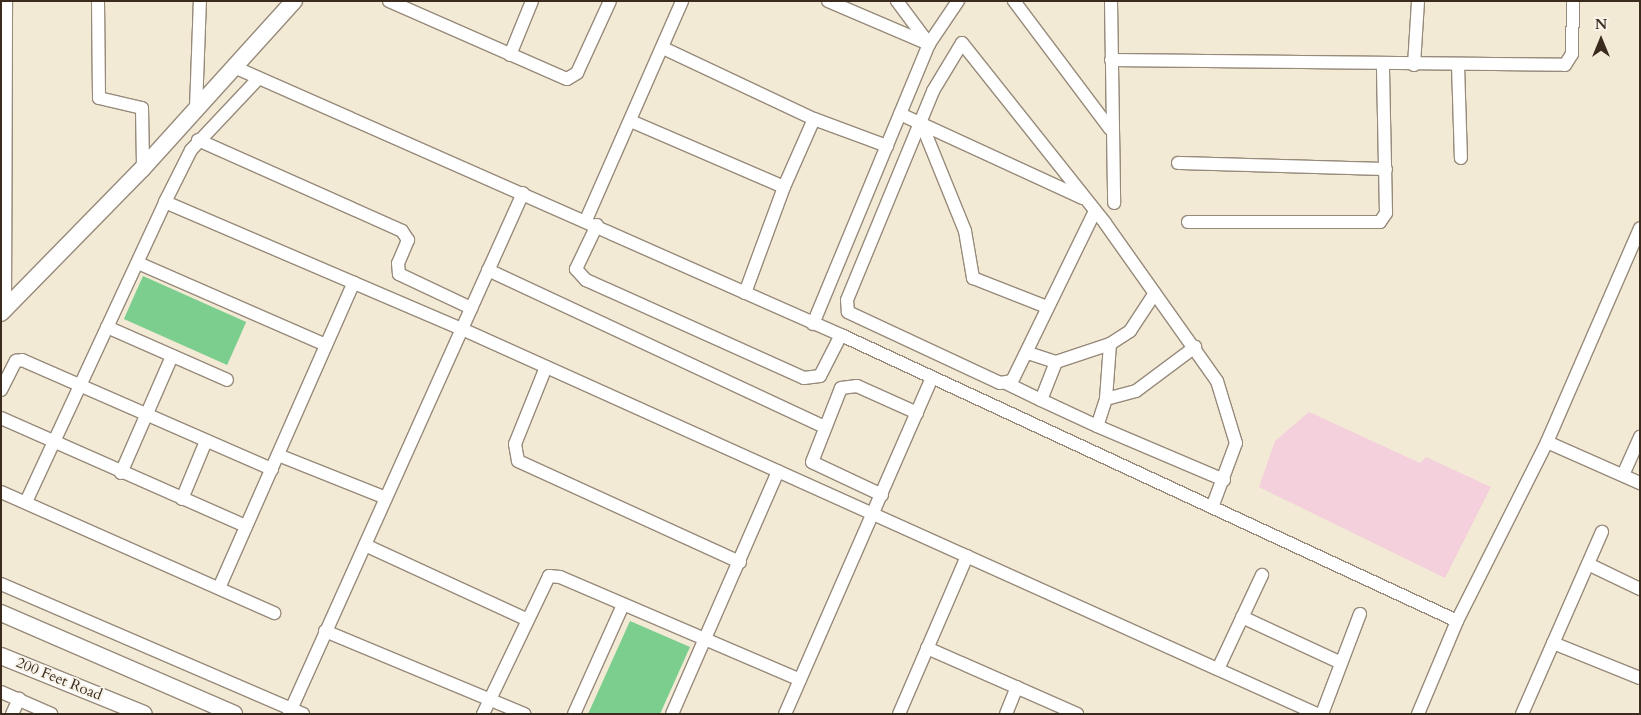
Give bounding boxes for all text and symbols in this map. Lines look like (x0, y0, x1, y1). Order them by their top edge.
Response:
north arrow (1576, 15, 1626, 65)
text: N (1595, 15, 1607, 34)
street label: 200 Feet Road (13, 654, 105, 704)

